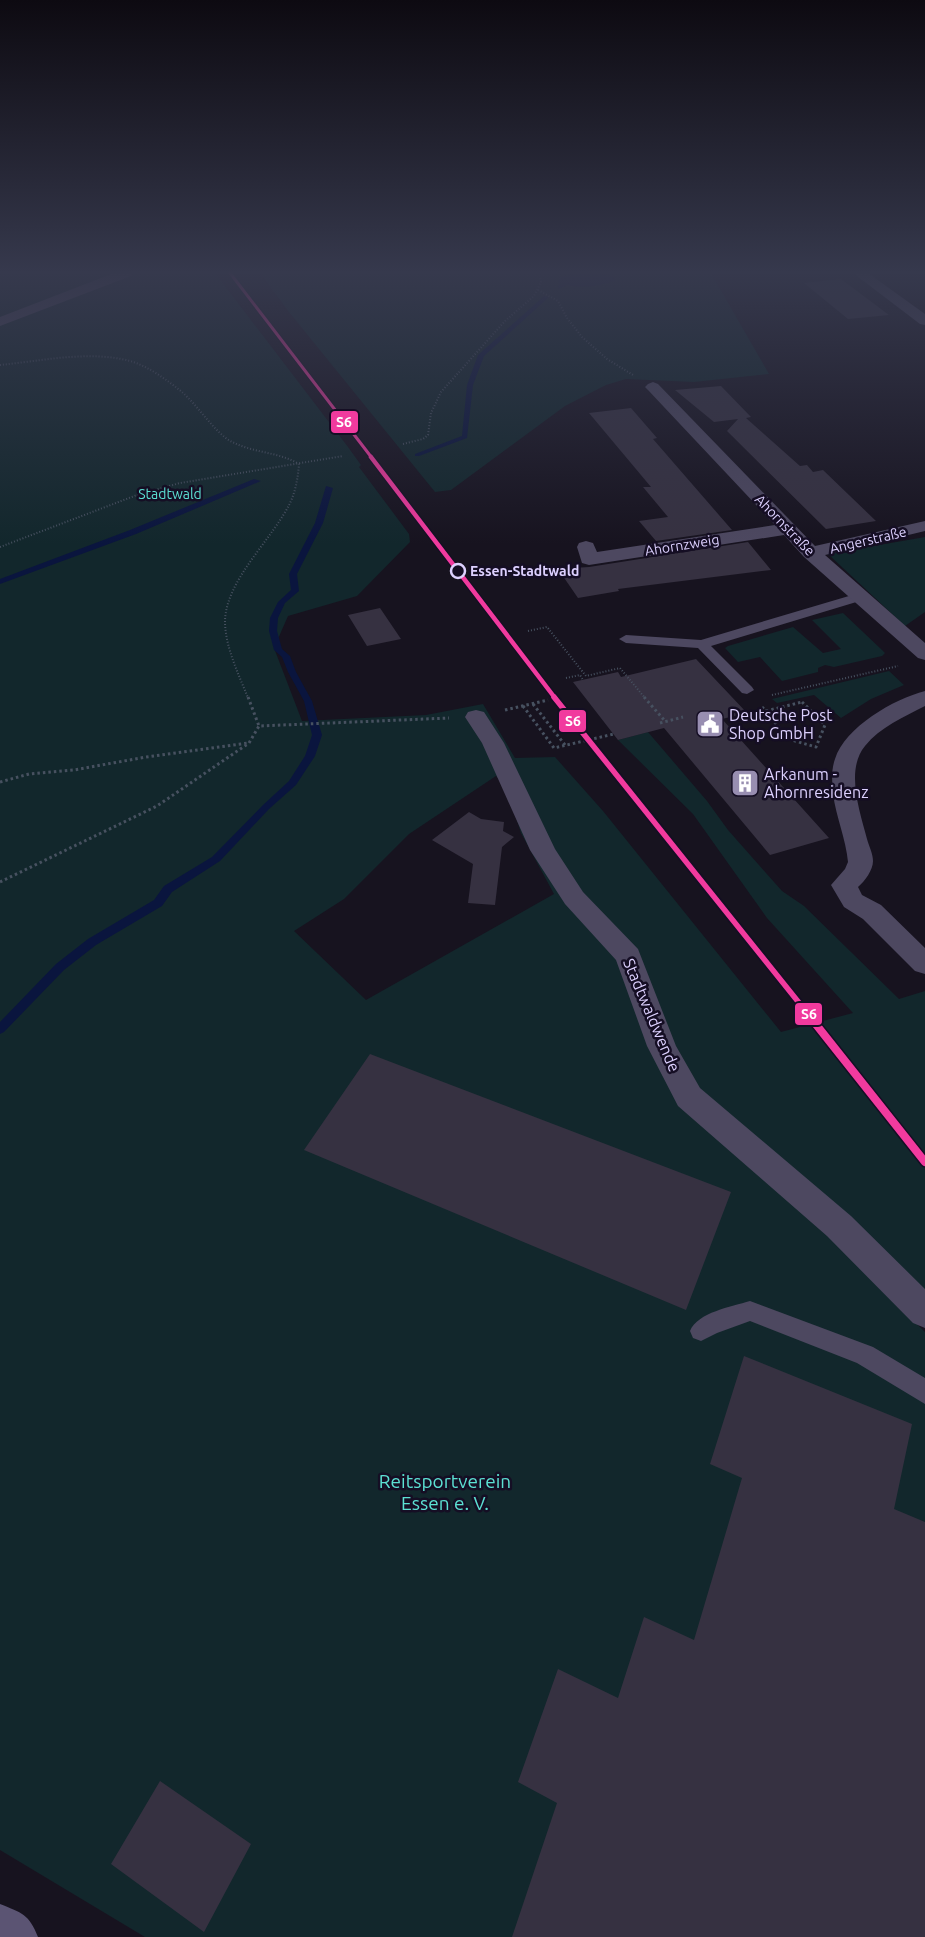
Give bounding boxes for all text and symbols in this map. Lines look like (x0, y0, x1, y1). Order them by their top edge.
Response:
line badge: S6 (330, 410, 359, 434)
text: S6 (336, 414, 352, 430)
park label: Stadtwald (138, 486, 202, 502)
street label: Ahornstraße (752, 491, 818, 559)
street label: Angerstraße (828, 523, 908, 557)
street label: Ahornzweig (644, 531, 720, 559)
marker: Essen-Stadtwald (450, 563, 466, 579)
place label: Essen-Stadtwald (470, 563, 579, 579)
place label: Deutsche Post Shop GmbH (729, 706, 833, 742)
line badge: S6 (558, 709, 587, 733)
public building icon: Deutsche Post Shop GmbH (695, 709, 725, 739)
text: S6 (565, 713, 581, 729)
place label: Arkanum - Ahornresidenz (764, 765, 869, 801)
building icon: Arkanum - Ahornresidenz (730, 768, 760, 798)
street label: Stadtwaldwende (620, 956, 684, 1074)
line badge: S6 (794, 1002, 823, 1026)
text: S6 (801, 1006, 817, 1022)
park label: Reitsportverein Essen e. V. (379, 1470, 511, 1514)

